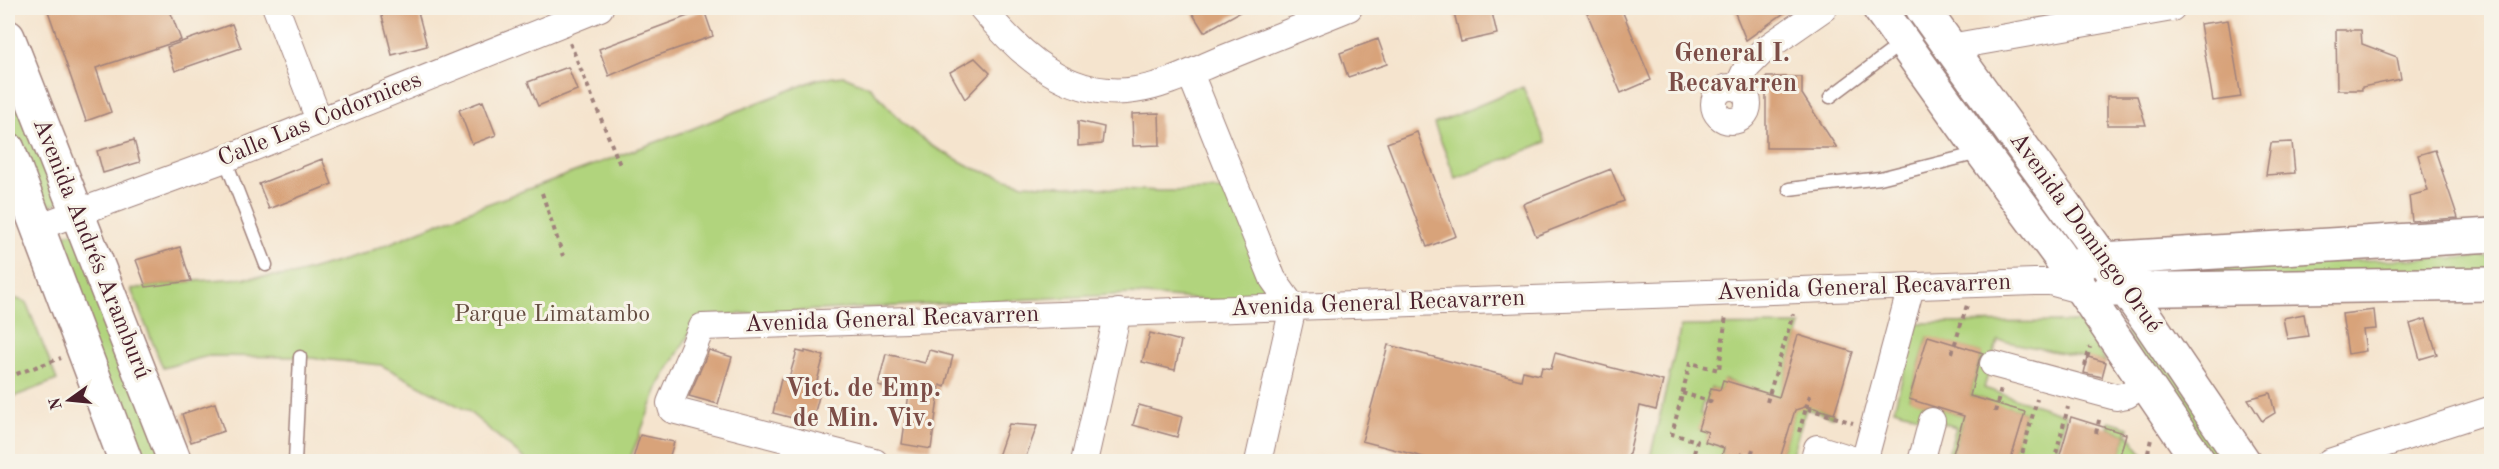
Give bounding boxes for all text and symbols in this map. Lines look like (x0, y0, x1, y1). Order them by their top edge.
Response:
district label: General I. Recavarren (1667, 41, 1797, 97)
street label: Calle Las Codornices (215, 68, 425, 172)
street label: Avenida Andrés Aramburú (28, 115, 154, 383)
street label: Avenida Domingo Orué (2004, 128, 2166, 338)
street label: Avenida General Recavarren (1716, 271, 2012, 305)
street label: Avenida General Recavarren (1230, 287, 1526, 321)
park label: Parque Limatambo (454, 303, 650, 327)
street label: Avenida General Recavarren (744, 303, 1040, 337)
north arrow (39, 370, 99, 430)
district label: Vict. de Emp. de Min. Viv. (785, 376, 941, 432)
text: N (47, 395, 66, 411)

